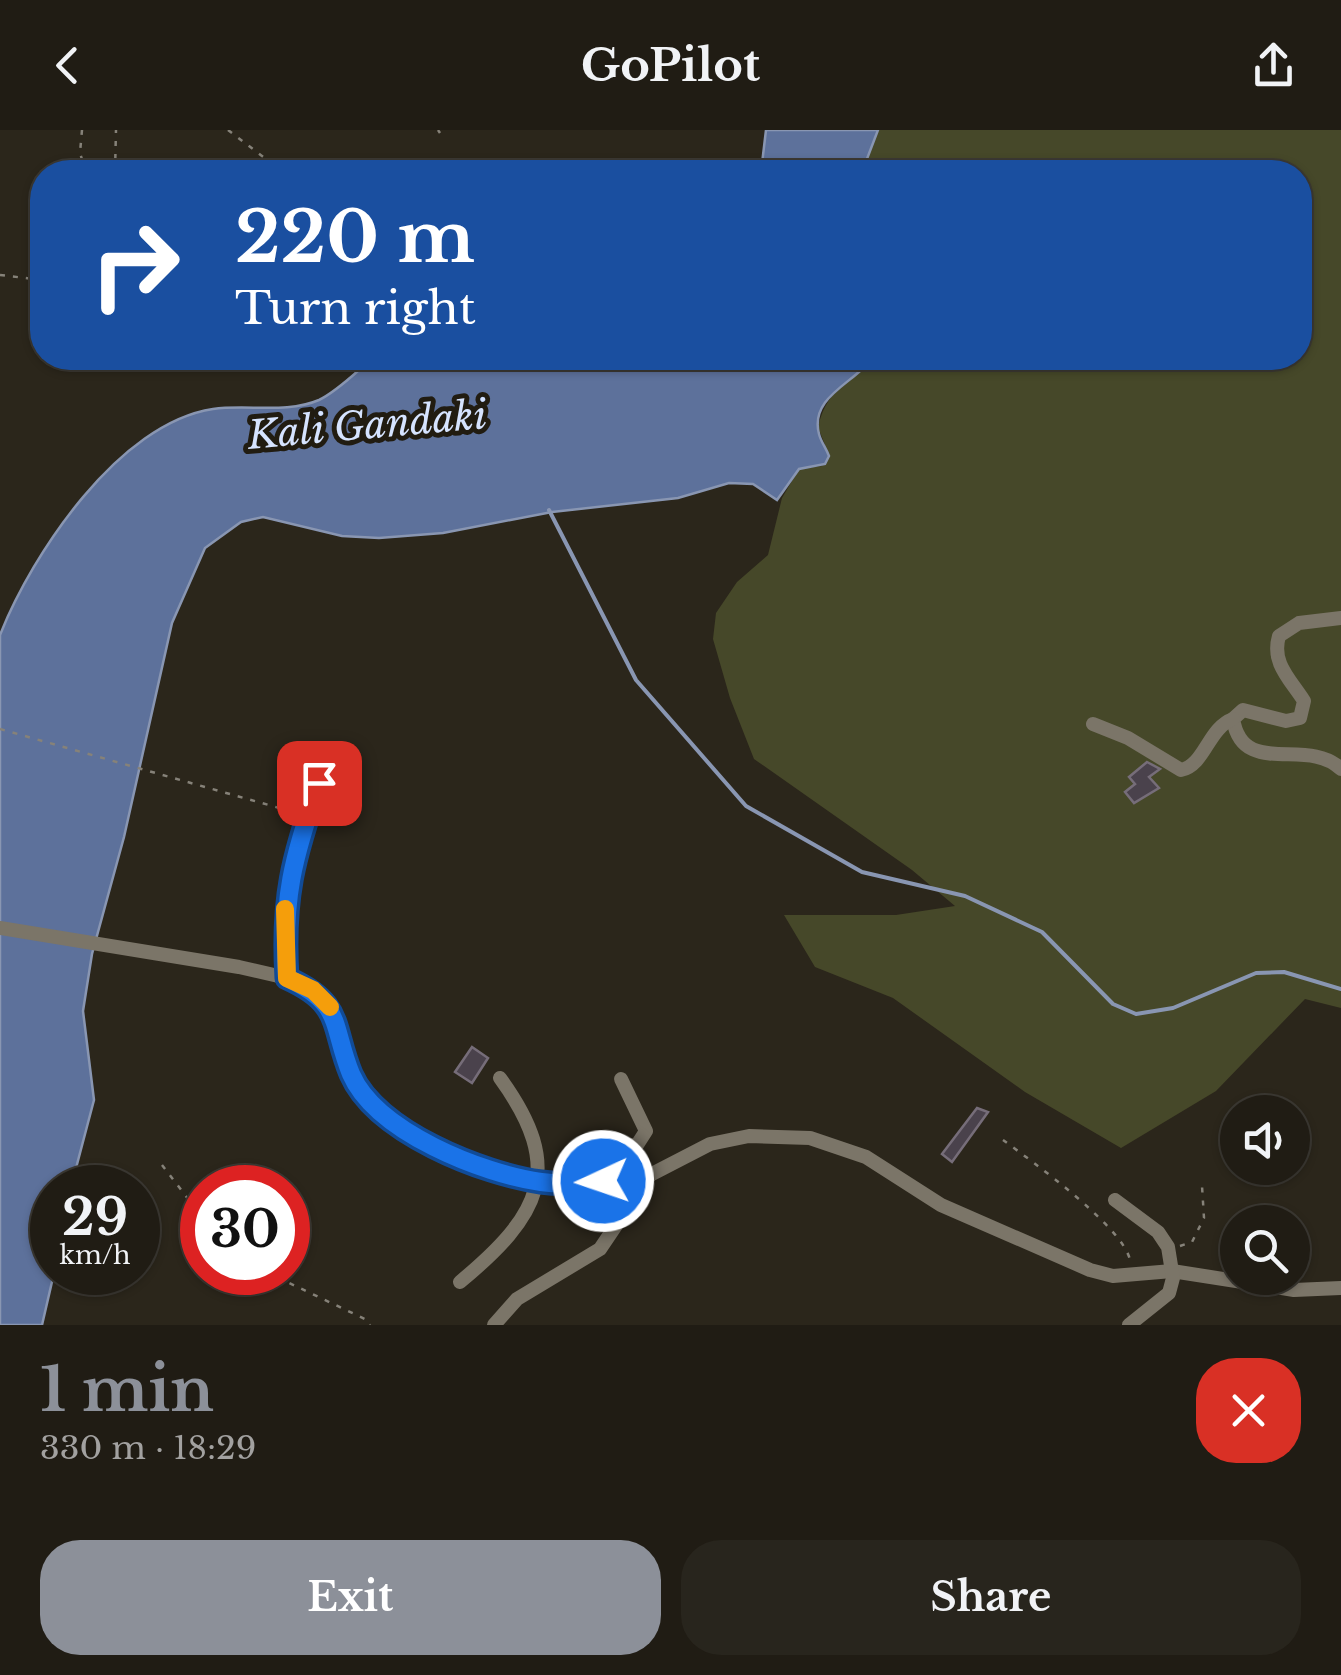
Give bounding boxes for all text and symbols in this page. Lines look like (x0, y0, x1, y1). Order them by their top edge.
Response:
text: GoPilot (581, 37, 760, 93)
icon: back (40, 38, 95, 93)
icon: share (1246, 38, 1301, 93)
text: 220 m (235, 194, 475, 281)
icon: right (70, 200, 200, 330)
text: Turn right (235, 280, 476, 336)
water label: Kali Gandaki (244, 391, 489, 459)
pin (277, 741, 362, 826)
icon: arrive (292, 756, 347, 811)
map controls (1220, 1095, 1310, 1295)
button: sound (1220, 1095, 1310, 1185)
position arrow (551, 1129, 655, 1233)
speed limit sign: 30 (180, 1165, 310, 1295)
text: 29 (62, 1186, 128, 1249)
button: search (1220, 1205, 1310, 1295)
text: km/h (60, 1240, 130, 1271)
text: 1 min (40, 1353, 214, 1427)
button: close (1196, 1358, 1301, 1463)
text: 330 m · 18:29 (40, 1428, 256, 1468)
button: Exit (40, 1540, 661, 1655)
button: Share (681, 1540, 1301, 1655)

